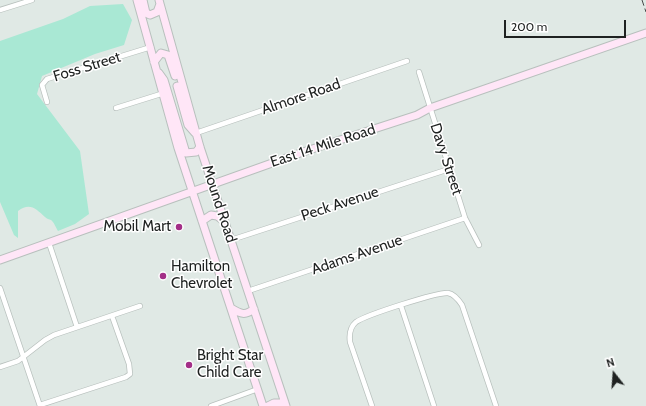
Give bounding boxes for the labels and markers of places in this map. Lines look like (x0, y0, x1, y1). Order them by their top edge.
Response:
place label: Mobil Mart (103, 218, 171, 236)
marker: Mobil Mart (174, 222, 184, 232)
place label: Hamilton Chevrolet (171, 258, 232, 293)
marker: Hamilton Chevrolet (158, 271, 168, 281)
place label: Bright Star Child Care (197, 347, 263, 382)
marker: Bright Star Child Care (184, 360, 194, 370)

